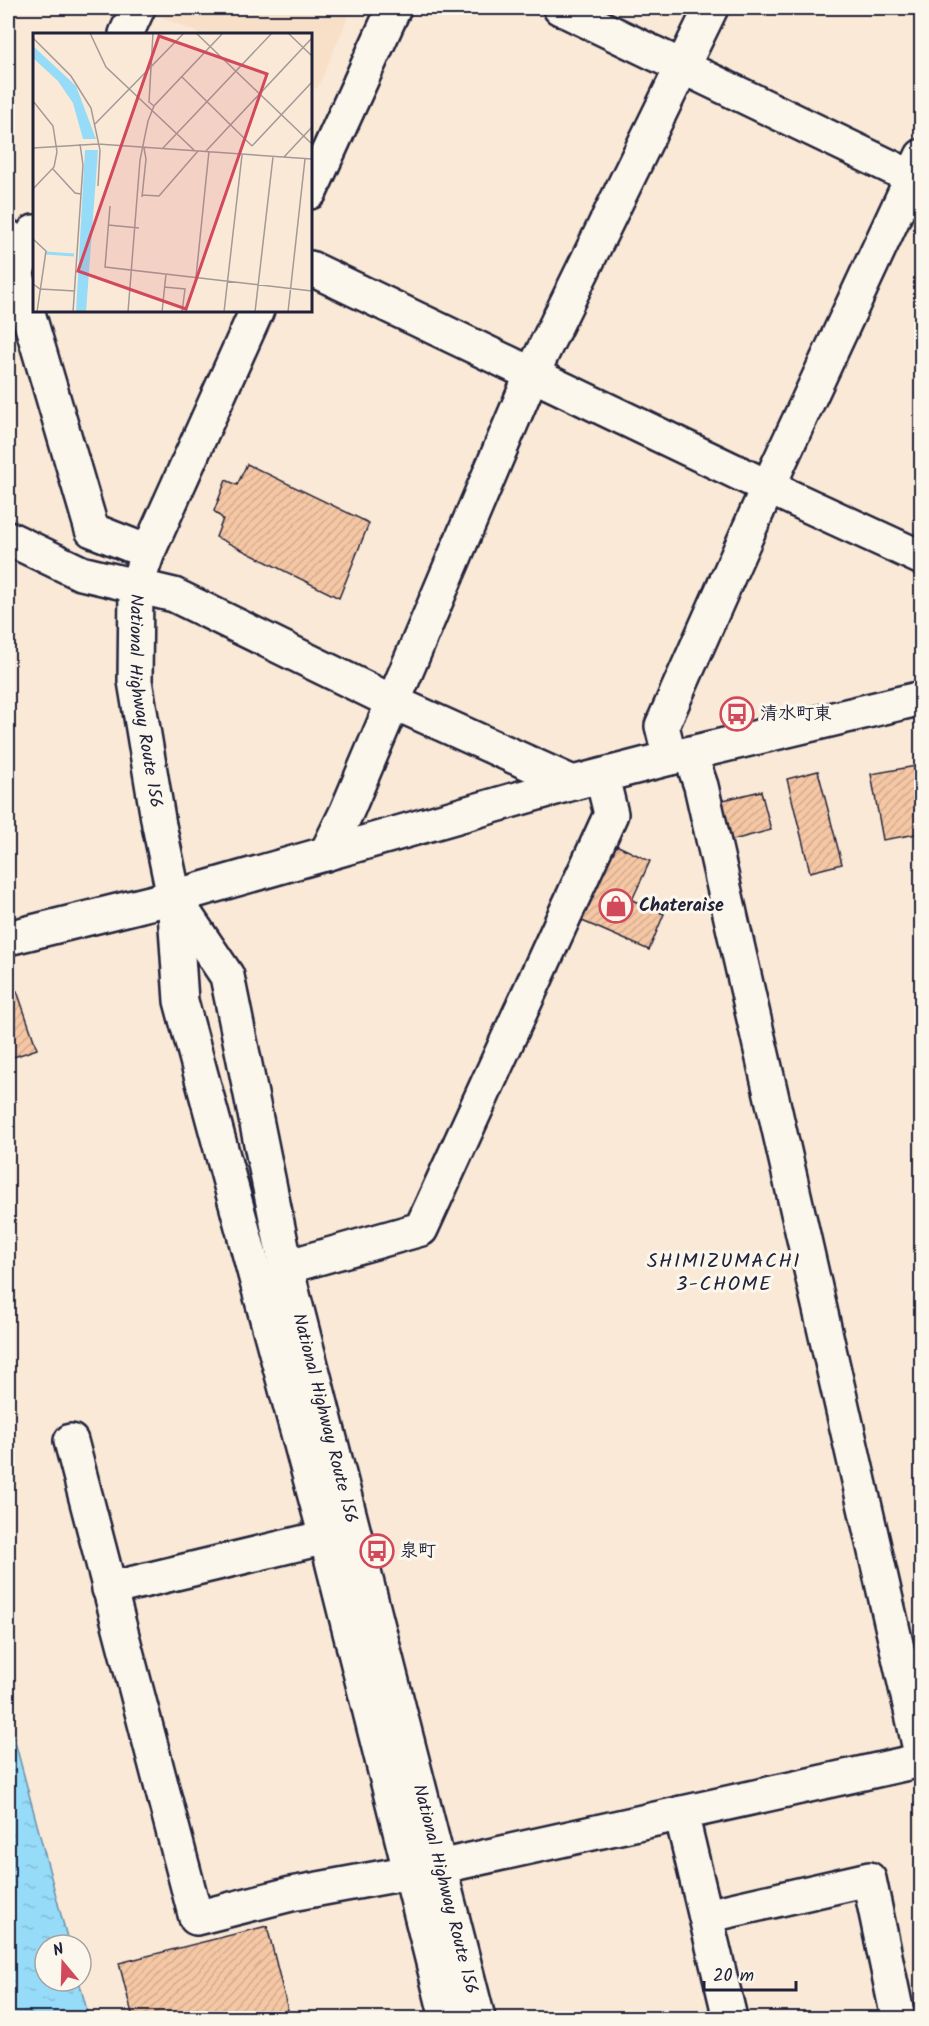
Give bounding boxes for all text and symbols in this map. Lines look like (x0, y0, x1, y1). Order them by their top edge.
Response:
inset map (33, 33, 312, 312)
street label: National Highway Route 156 (120, 594, 170, 810)
bus stop icon: 清水町東 (719, 696, 755, 732)
place label: 清水町東 (760, 700, 832, 729)
shop icon: Chateraise (598, 888, 634, 924)
place label: Chateraise (639, 892, 724, 921)
district label: SHIMIZUMACHI 3-CHOME (647, 1246, 801, 1301)
street label: National Highway Route 156 (284, 1310, 365, 1526)
bus stop icon: 泉町 (359, 1533, 395, 1569)
place label: 泉町 (400, 1537, 436, 1566)
street label: National Highway Route 156 (404, 1781, 486, 1997)
north arrow (33, 1933, 93, 1993)
text: N (50, 1937, 67, 1964)
scale bar (704, 1954, 796, 1992)
text: 20 m (713, 1962, 754, 1991)

